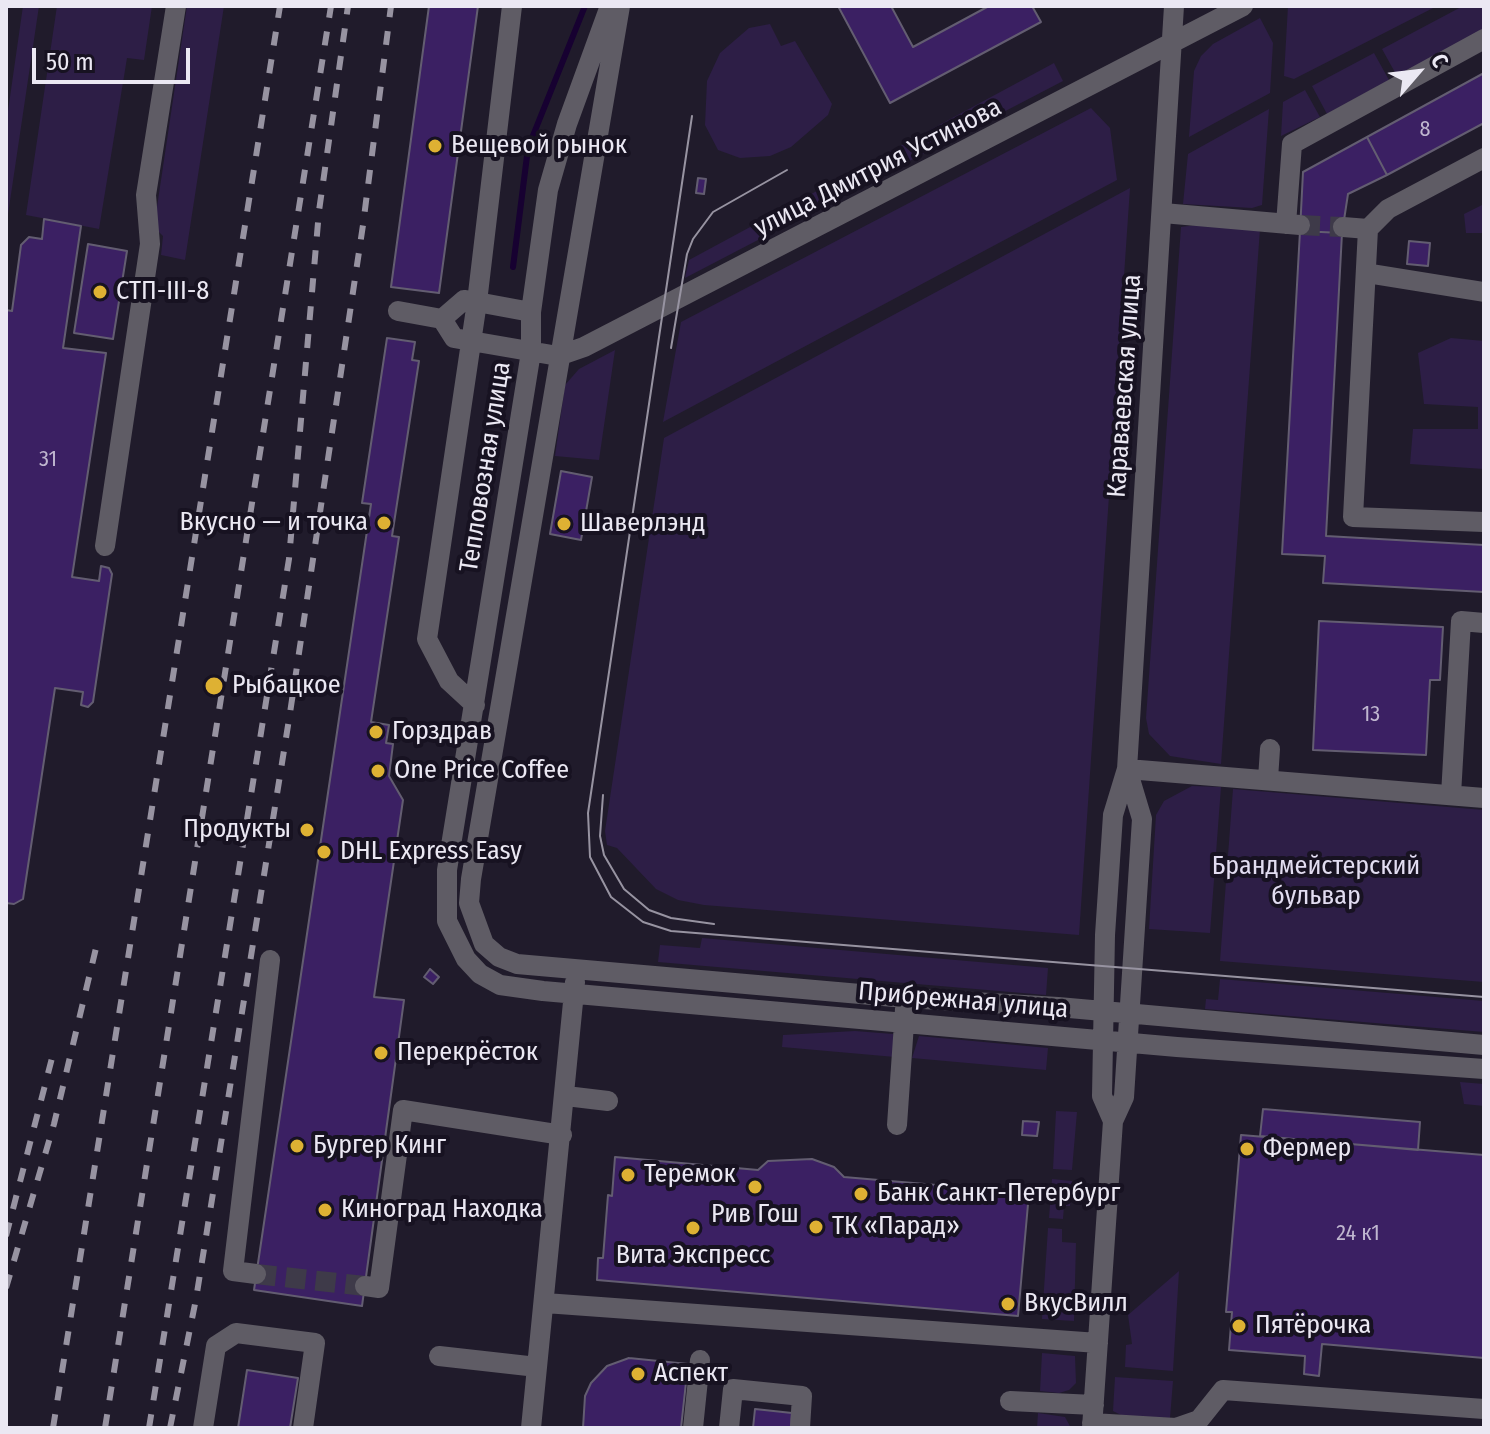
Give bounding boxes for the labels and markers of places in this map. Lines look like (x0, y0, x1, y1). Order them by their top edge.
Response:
place label: Вещевой рынок (451, 130, 627, 162)
marker: Вещевой рынок (426, 137, 444, 155)
place label: СТП-III-8 (116, 276, 209, 308)
marker: СТП-III-8 (91, 283, 109, 301)
place label: Вкусно — и точка (180, 507, 368, 539)
place label: Шаверлэнд (580, 508, 705, 540)
marker: Вкусно — и точка (375, 514, 393, 532)
marker: Шаверлэнд (555, 515, 573, 533)
place label: Рыбацкое (232, 670, 341, 702)
marker: Рыбацкое (203, 675, 225, 697)
place label: Горздрав (392, 716, 492, 748)
marker: Горздрав (367, 723, 385, 741)
place label: One Price Coffee (394, 755, 569, 787)
marker: One Price Coffee (369, 762, 387, 780)
place label: Продукты (183, 814, 291, 846)
marker: Продукты (298, 821, 316, 839)
place label: DHL Express Easy (340, 836, 522, 868)
marker: DHL Express Easy (315, 843, 333, 861)
place label: Перекрёсток (397, 1037, 538, 1069)
marker: Перекрёсток (372, 1044, 390, 1062)
place label: Бургер Кинг (313, 1130, 446, 1162)
place label: Фермер (1263, 1133, 1351, 1165)
marker: Бургер Кинг (288, 1137, 306, 1155)
marker: Фермер (1238, 1140, 1256, 1158)
place label: Теремок (644, 1159, 736, 1191)
marker: Теремок (619, 1166, 637, 1184)
marker: Рив Гош (746, 1178, 764, 1196)
place label: Банк Санкт-Петербург (877, 1178, 1120, 1210)
marker: Банк Санкт-Петербург (852, 1185, 870, 1203)
place label: Киноград Находка (341, 1194, 543, 1226)
place label: Рив Гош (711, 1199, 799, 1231)
marker: Киноград Находка (316, 1201, 334, 1219)
place label: ТК «Парад» (832, 1211, 960, 1243)
marker: ТК «Парад» (807, 1218, 825, 1236)
marker: Вита Экспресс (684, 1219, 702, 1237)
place label: Вита Экспресс (616, 1240, 770, 1272)
place label: ВкусВилл (1024, 1288, 1128, 1320)
marker: ВкусВилл (999, 1295, 1017, 1313)
place label: Пятёрочка (1255, 1310, 1371, 1342)
marker: Пятёрочка (1230, 1317, 1248, 1335)
place label: Аспект (654, 1358, 728, 1390)
marker: Аспект (629, 1365, 647, 1383)

